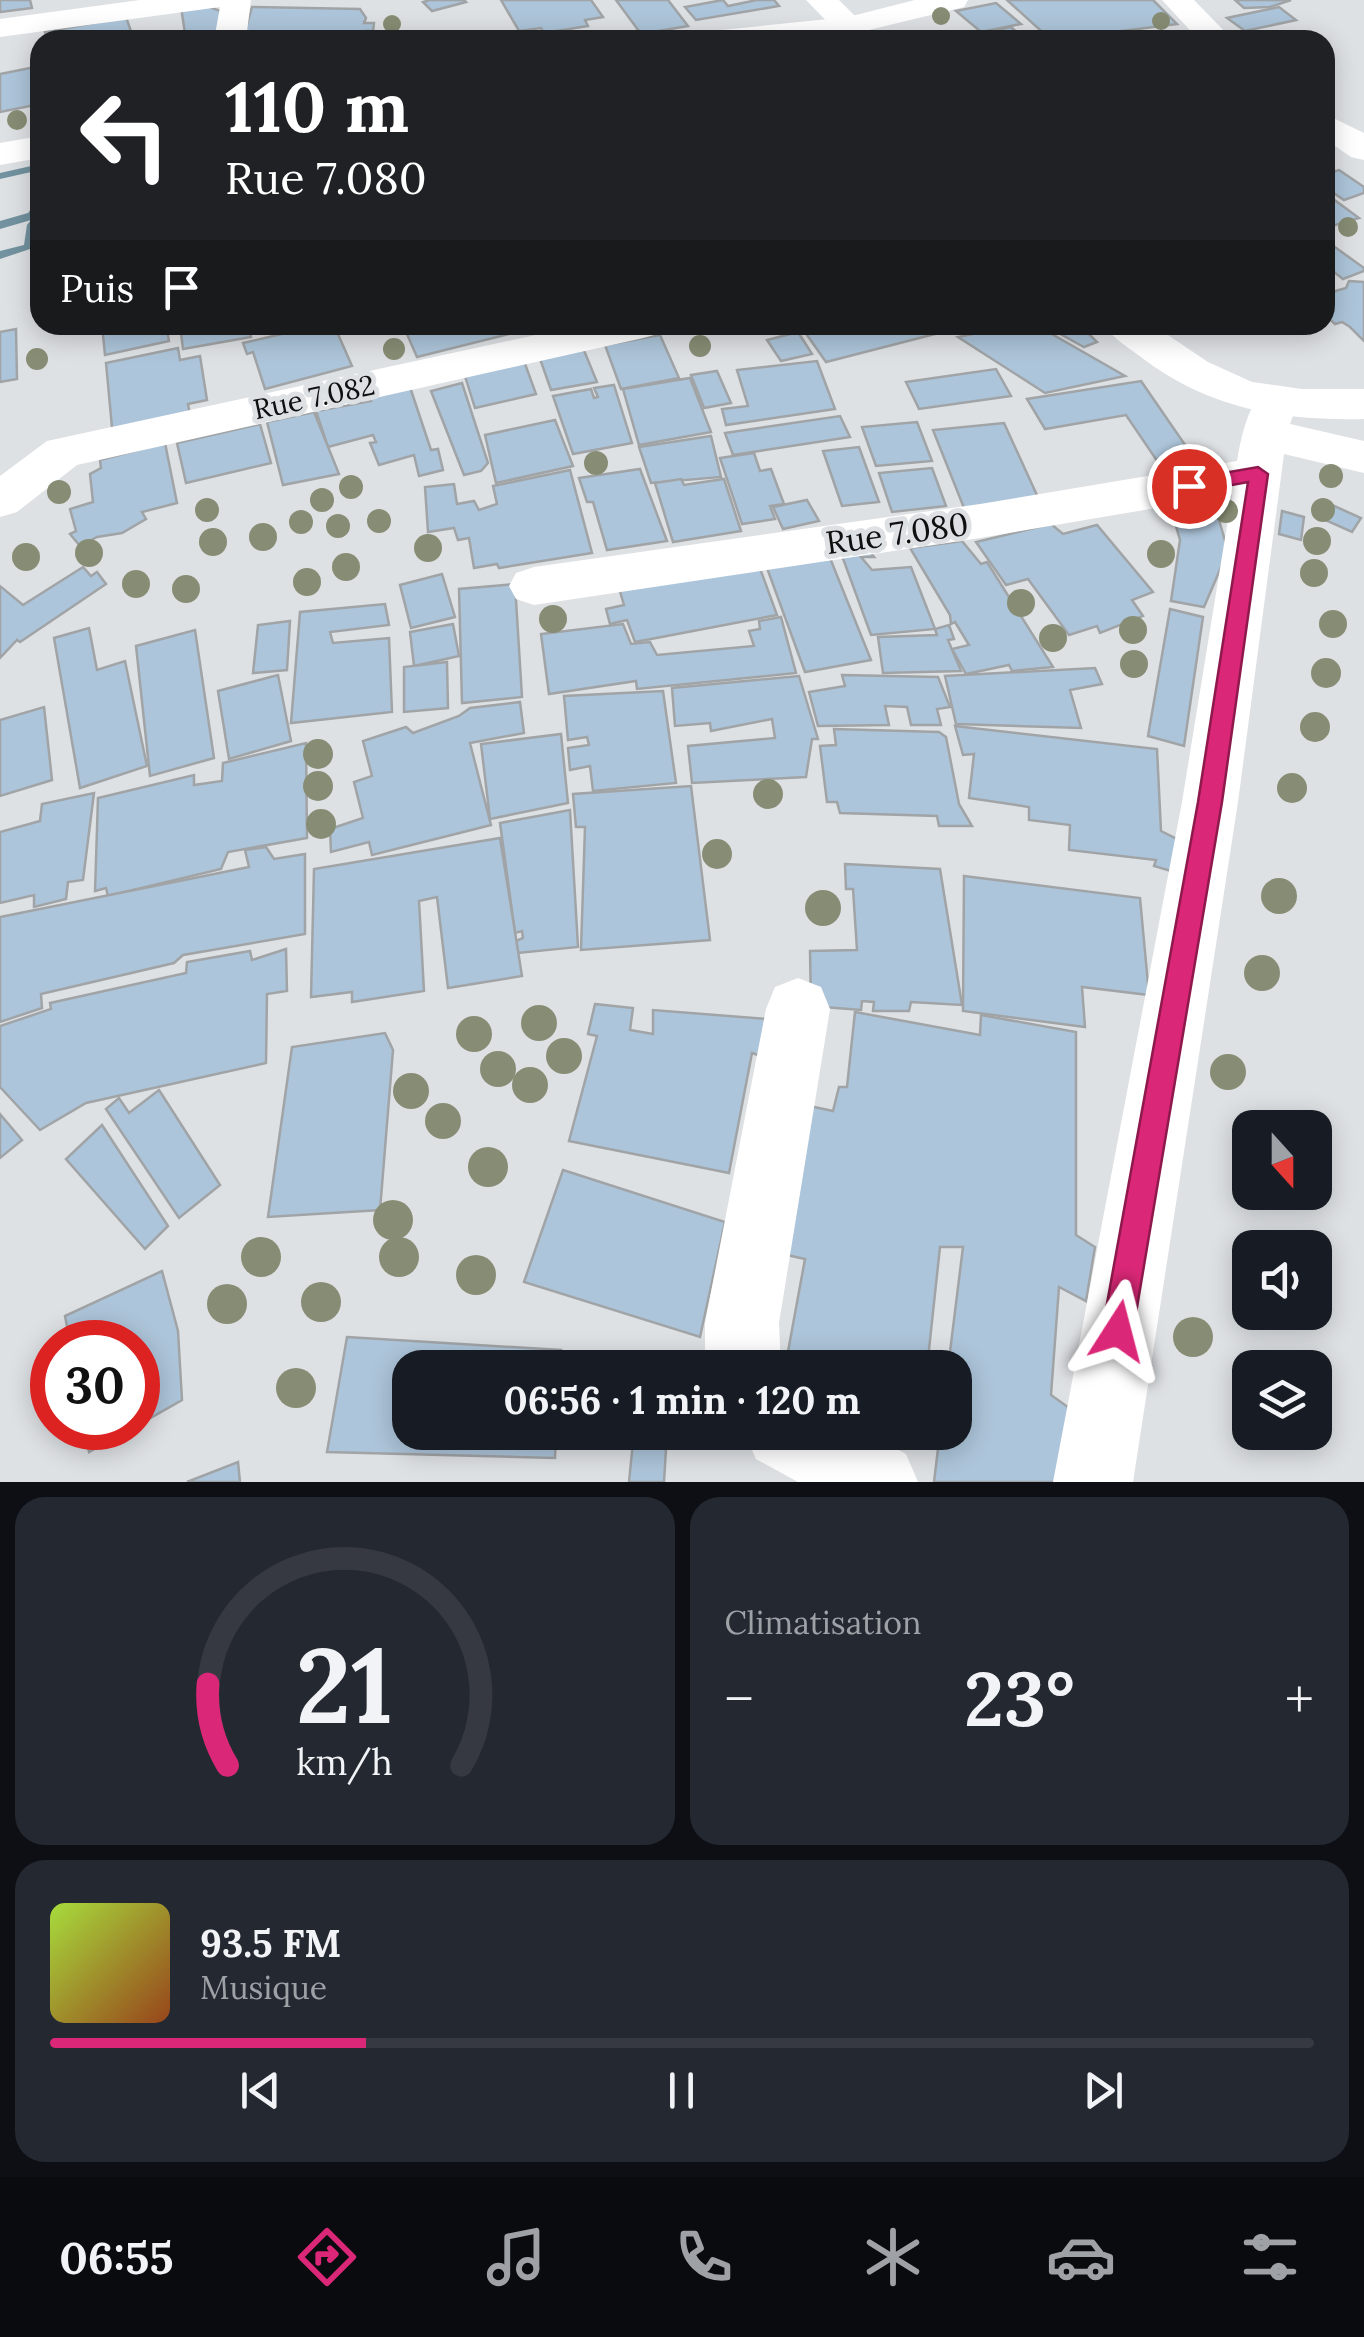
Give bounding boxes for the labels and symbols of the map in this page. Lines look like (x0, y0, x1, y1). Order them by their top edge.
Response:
street label: Rue 7.082 (250, 367, 378, 427)
pin (1147, 444, 1232, 529)
street label: Rue 7.080 (823, 503, 971, 563)
north arrow (1232, 1110, 1332, 1210)
position arrow (1066, 1279, 1170, 1383)
speed limit sign: 30 (30, 1320, 160, 1450)

